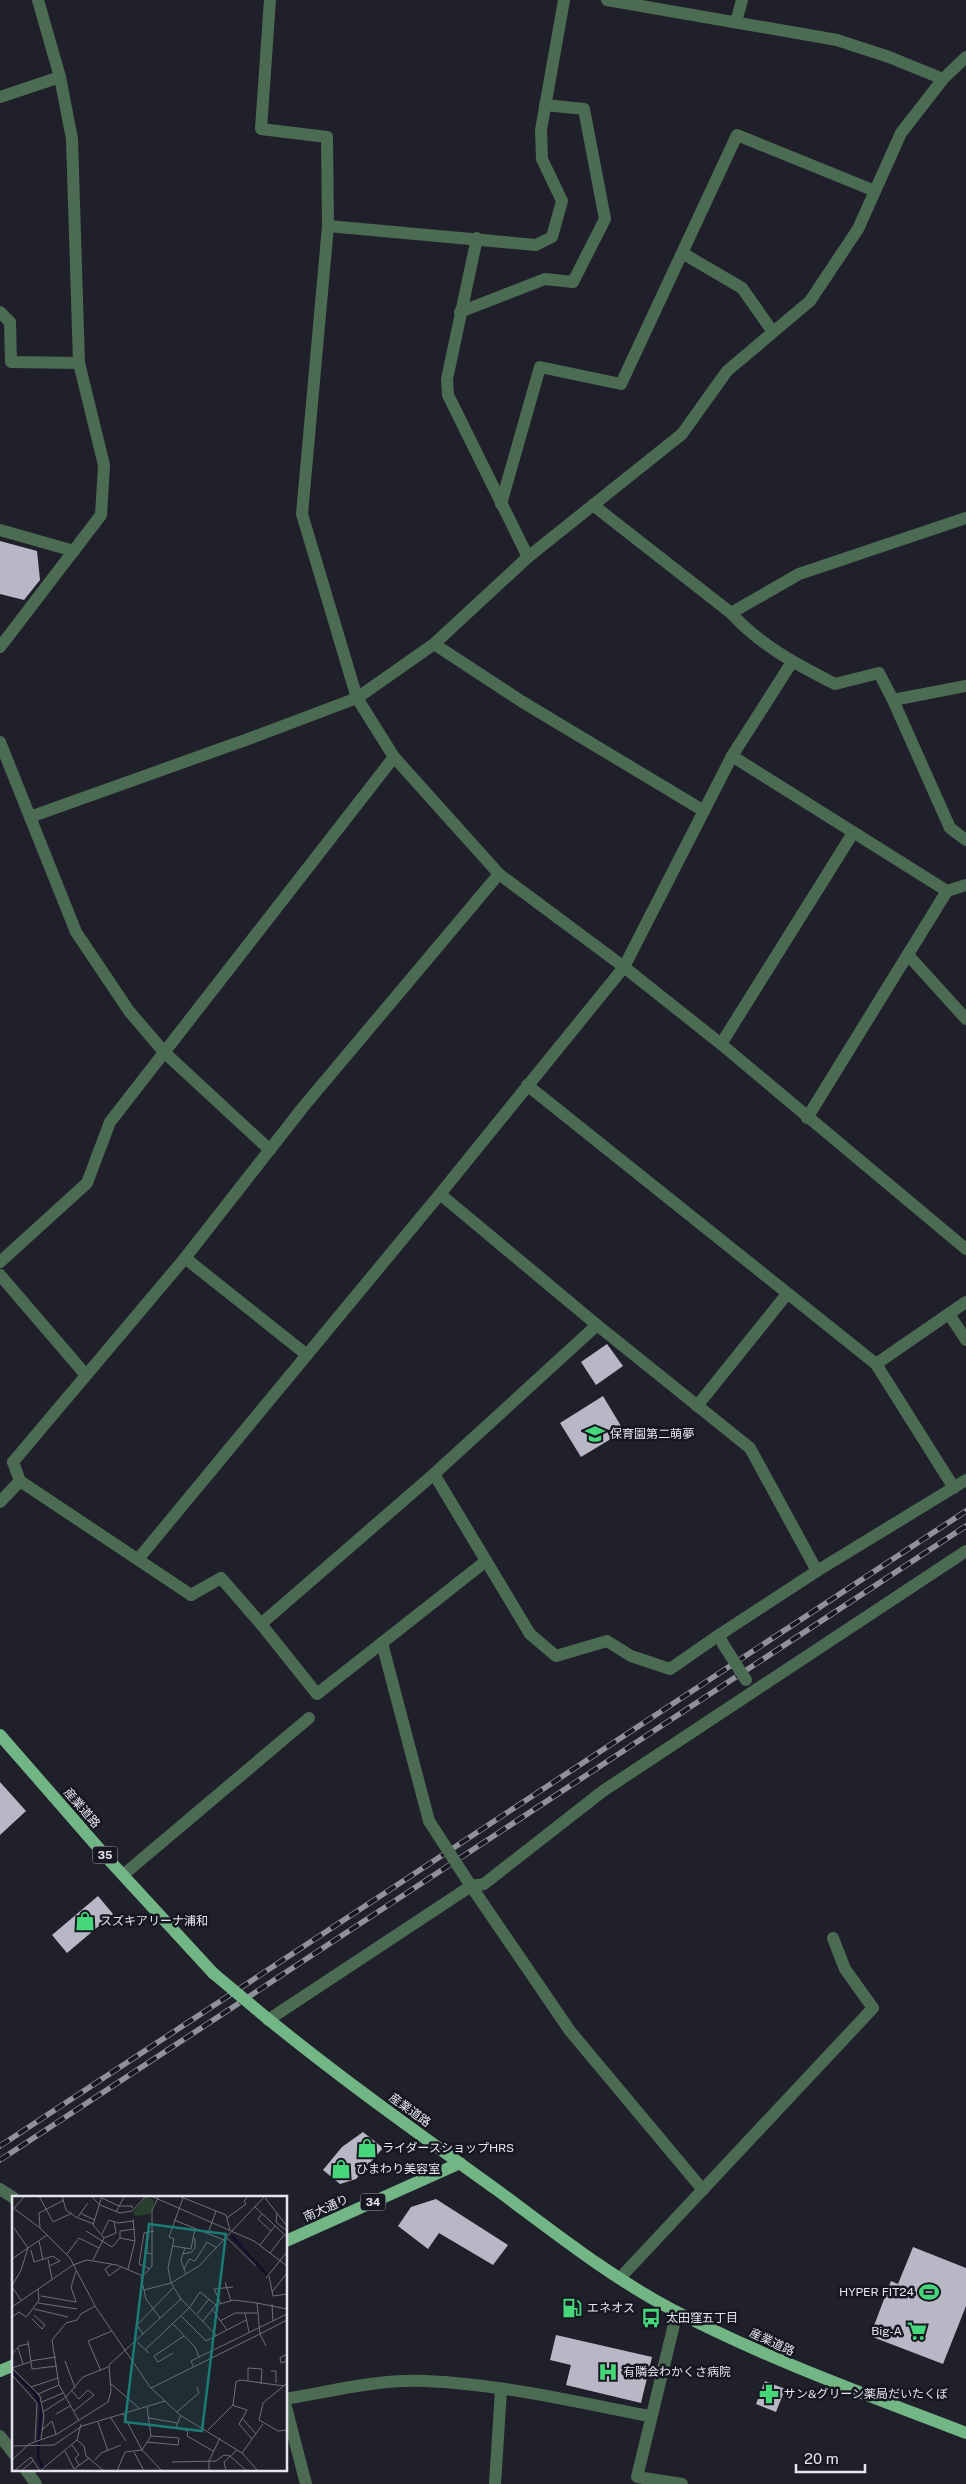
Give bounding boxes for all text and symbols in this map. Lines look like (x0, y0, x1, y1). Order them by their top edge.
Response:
school or university icon: 保育園第二萌夢 (584, 1423, 606, 1445)
place label: 保育園第二萌夢 (610, 1427, 694, 1441)
street label: 産業道路 (61, 1785, 103, 1831)
road number: 35 (92, 1846, 118, 1864)
shop icon: スズキアリーナ浦和 (74, 1910, 96, 1932)
place label: スズキアリーナ浦和 (100, 1914, 208, 1928)
street label: 産業道路 (386, 2090, 434, 2130)
shop icon: ライダースショップHRS (356, 2137, 378, 2159)
place label: ライダースショップHRS (382, 2141, 514, 2155)
shop icon: ひまわり美容室 (330, 2158, 352, 2180)
place label: ひまわり美容室 (356, 2162, 440, 2176)
street label: 南大通り (301, 2192, 351, 2224)
road number: 34 (360, 2194, 386, 2210)
inset map (12, 2196, 288, 2472)
sports icon: HYPER FIT24 (918, 2281, 940, 2303)
place label: HYPER FIT24 (839, 2285, 914, 2299)
fuel station icon: エネオス (561, 2297, 583, 2319)
place label: エネオス (587, 2301, 635, 2315)
bus stop icon: 太田窪五丁目 (640, 2307, 662, 2329)
place label: 太田窪五丁目 (666, 2311, 738, 2325)
supermarket icon: Big-A (906, 2320, 928, 2342)
place label: Big-A (871, 2324, 902, 2338)
street label: 産業道路 (747, 2326, 797, 2358)
hospital icon: 有隣会わかくさ病院 (597, 2361, 619, 2383)
place label: 有隣会わかくさ病院 (623, 2365, 731, 2379)
pharmacy icon: サン&グリーン薬局だいたくぼ (758, 2383, 780, 2405)
place label: サン&グリーン薬局だいたくぼ (784, 2387, 948, 2401)
scale bar (796, 2442, 865, 2474)
text: 20 m (804, 2450, 839, 2467)

